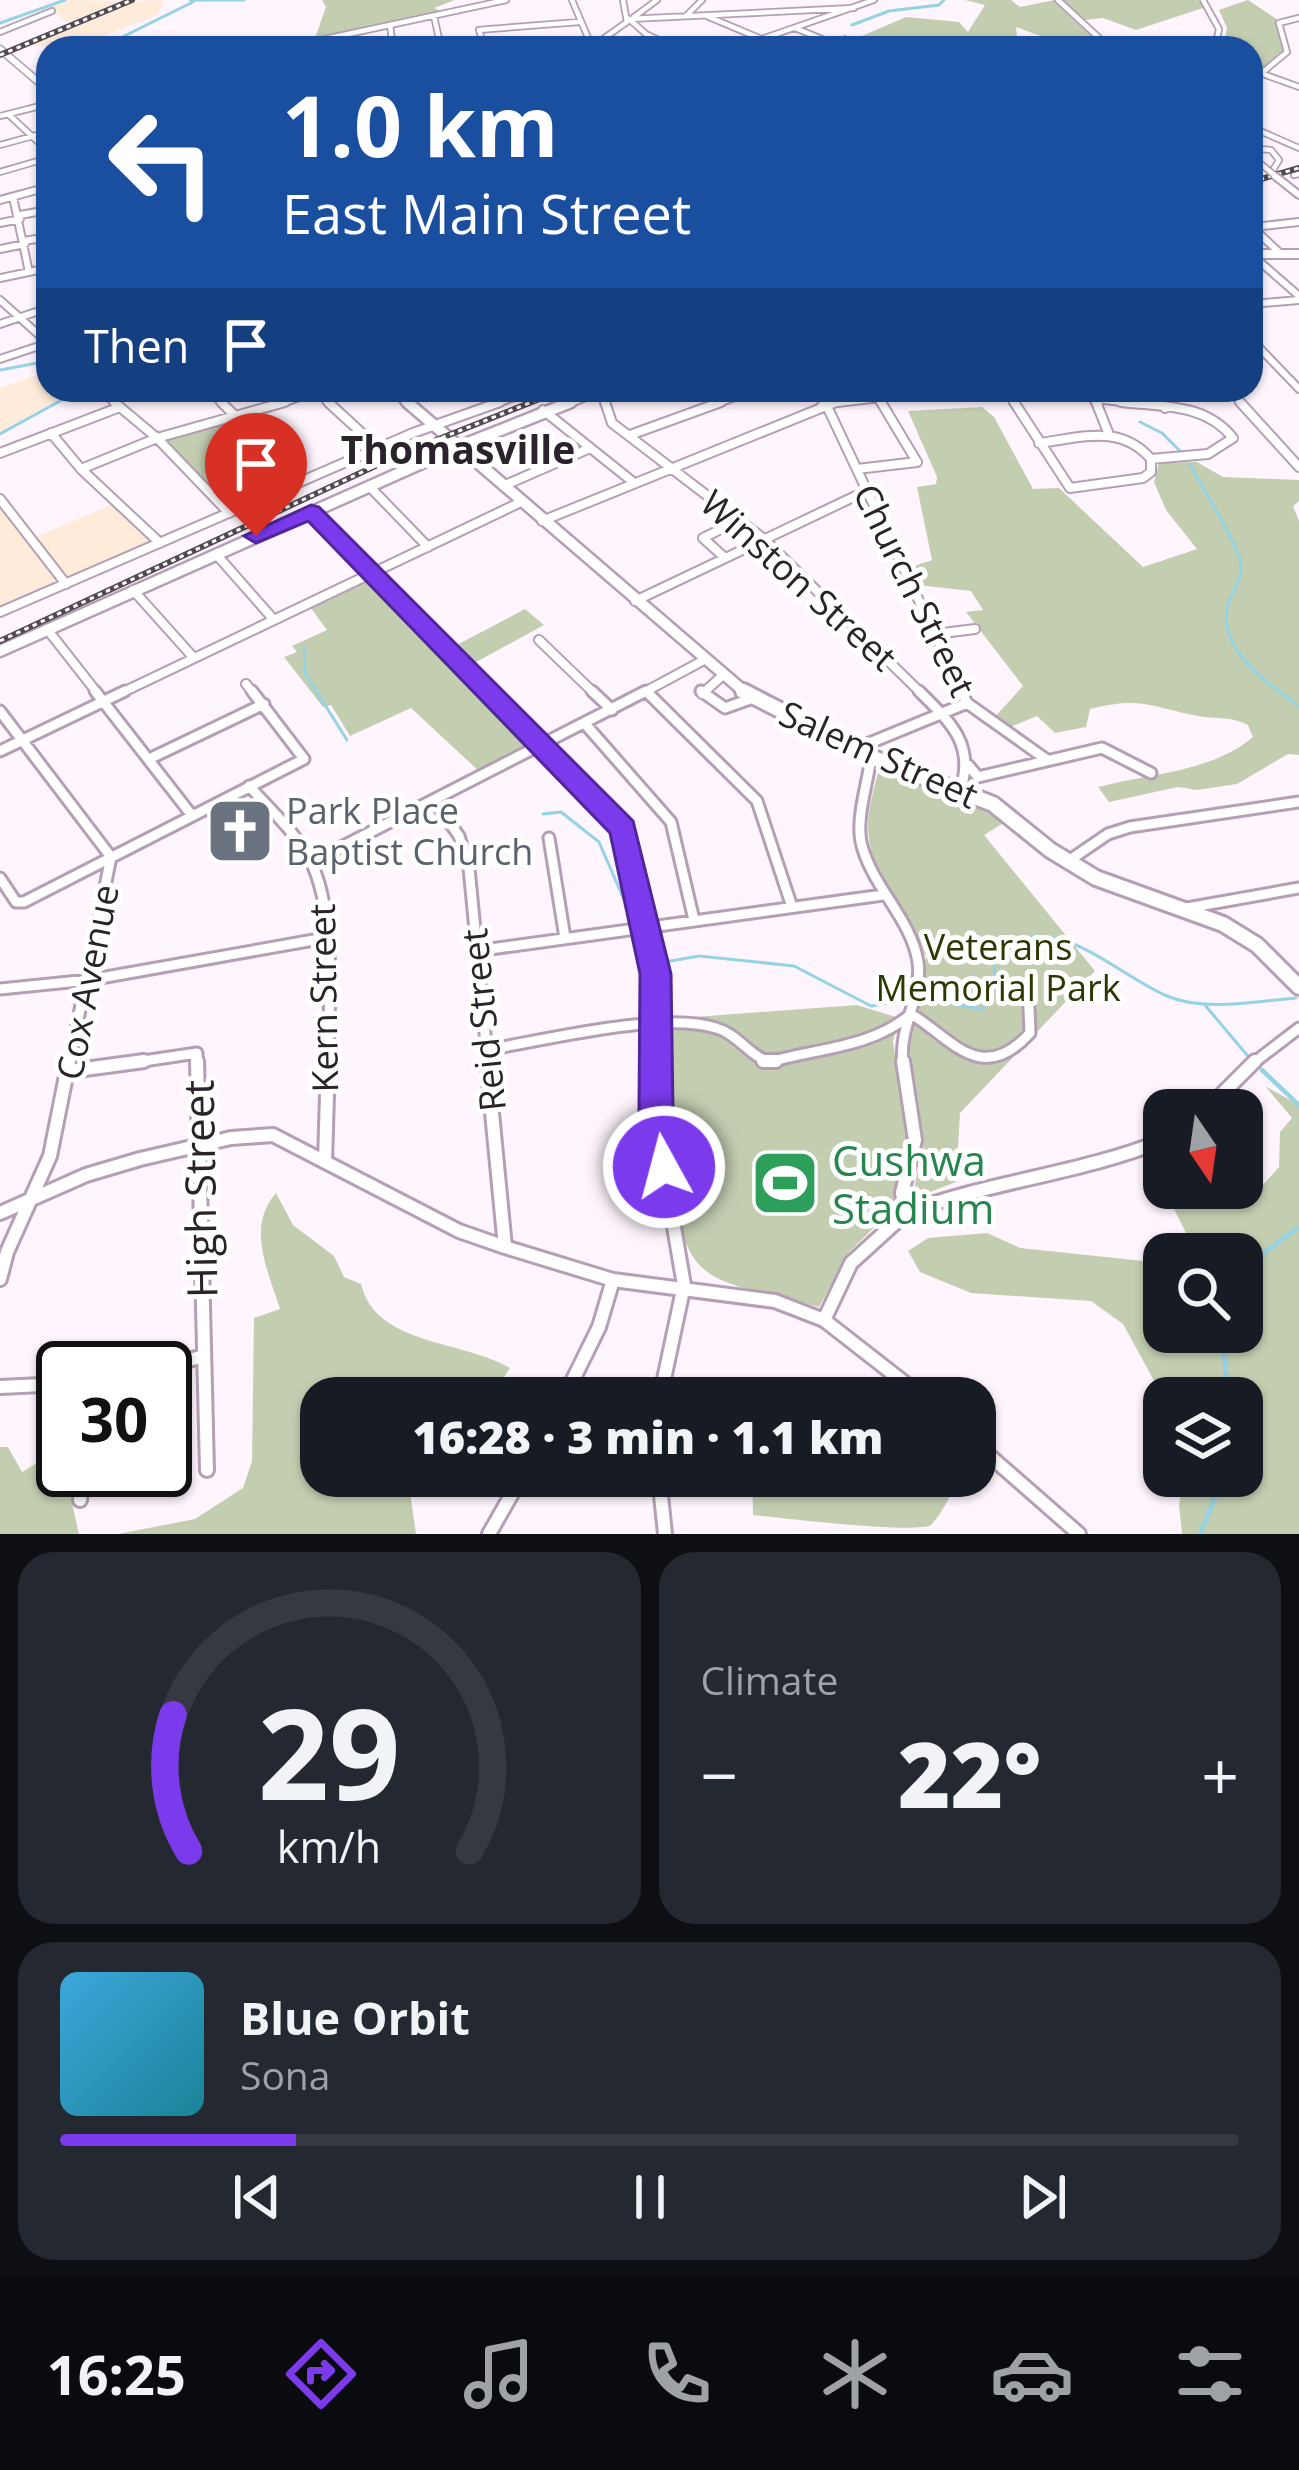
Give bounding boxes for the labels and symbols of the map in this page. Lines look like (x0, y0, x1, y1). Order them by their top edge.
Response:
pin (205, 413, 307, 536)
district label: Thomasville (341, 422, 575, 475)
street label: Church Street (842, 476, 988, 704)
street label: Winston Street (690, 479, 908, 681)
street label: Salem Street (772, 688, 986, 820)
place label: Park Place Baptist Church (286, 786, 533, 876)
church icon: Park Place Baptist Church (205, 796, 275, 866)
street label: Cox Avenue (44, 880, 130, 1084)
street label: Kern Street (297, 903, 349, 1093)
park label: Veterans Memorial Park (875, 922, 1121, 1012)
street label: Reid Street (449, 926, 517, 1114)
street label: High Street (169, 1079, 229, 1299)
north arrow (1143, 1089, 1263, 1209)
position arrow (601, 1104, 727, 1230)
place label: Cushwa Stadium (832, 1131, 994, 1236)
sports icon: Cushwa Stadium (750, 1148, 820, 1218)
speed limit sign: 30 (36, 1341, 192, 1497)

